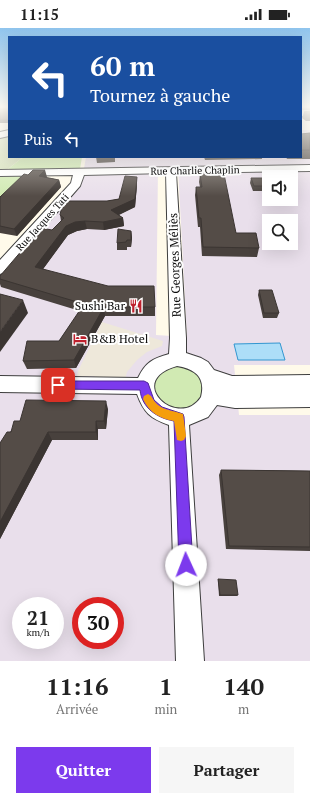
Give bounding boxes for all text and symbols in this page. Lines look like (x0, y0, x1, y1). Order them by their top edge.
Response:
text: 11:15 (20, 4, 59, 24)
text: 60 m (90, 47, 155, 84)
icon: left (24, 52, 76, 104)
text: Tournez à gauche (90, 83, 230, 107)
icon: left (61, 128, 83, 150)
text: Puis (24, 129, 53, 149)
street label: Rue Charlie Chaplin (150, 163, 240, 178)
map controls (262, 170, 298, 250)
button: sound (262, 170, 298, 206)
street label: Rue Jacques Tati (13, 191, 72, 254)
street label: Rue Georges Méliès (165, 213, 184, 317)
button: search (262, 214, 298, 250)
place label: Sushi Bar (75, 298, 125, 313)
restaurant icon: Sushi Bar (128, 298, 144, 314)
hotel icon: B&B Hotel (72, 331, 88, 347)
place label: B&B Hotel (91, 331, 149, 346)
pin (41, 368, 75, 402)
icon: arrive (47, 374, 69, 396)
position arrow (165, 544, 207, 586)
speed limit sign: 30 (72, 597, 124, 649)
text: 21 (27, 604, 49, 631)
text: km/h (26, 626, 50, 639)
text: 11:16 (46, 670, 108, 702)
text: 1 (159, 670, 173, 702)
text: 140 (223, 670, 264, 702)
text: Arrivée (56, 700, 98, 718)
text: min (154, 700, 177, 718)
text: m (238, 700, 249, 718)
button: Quitter (16, 747, 151, 793)
button: Partager (159, 747, 294, 793)

